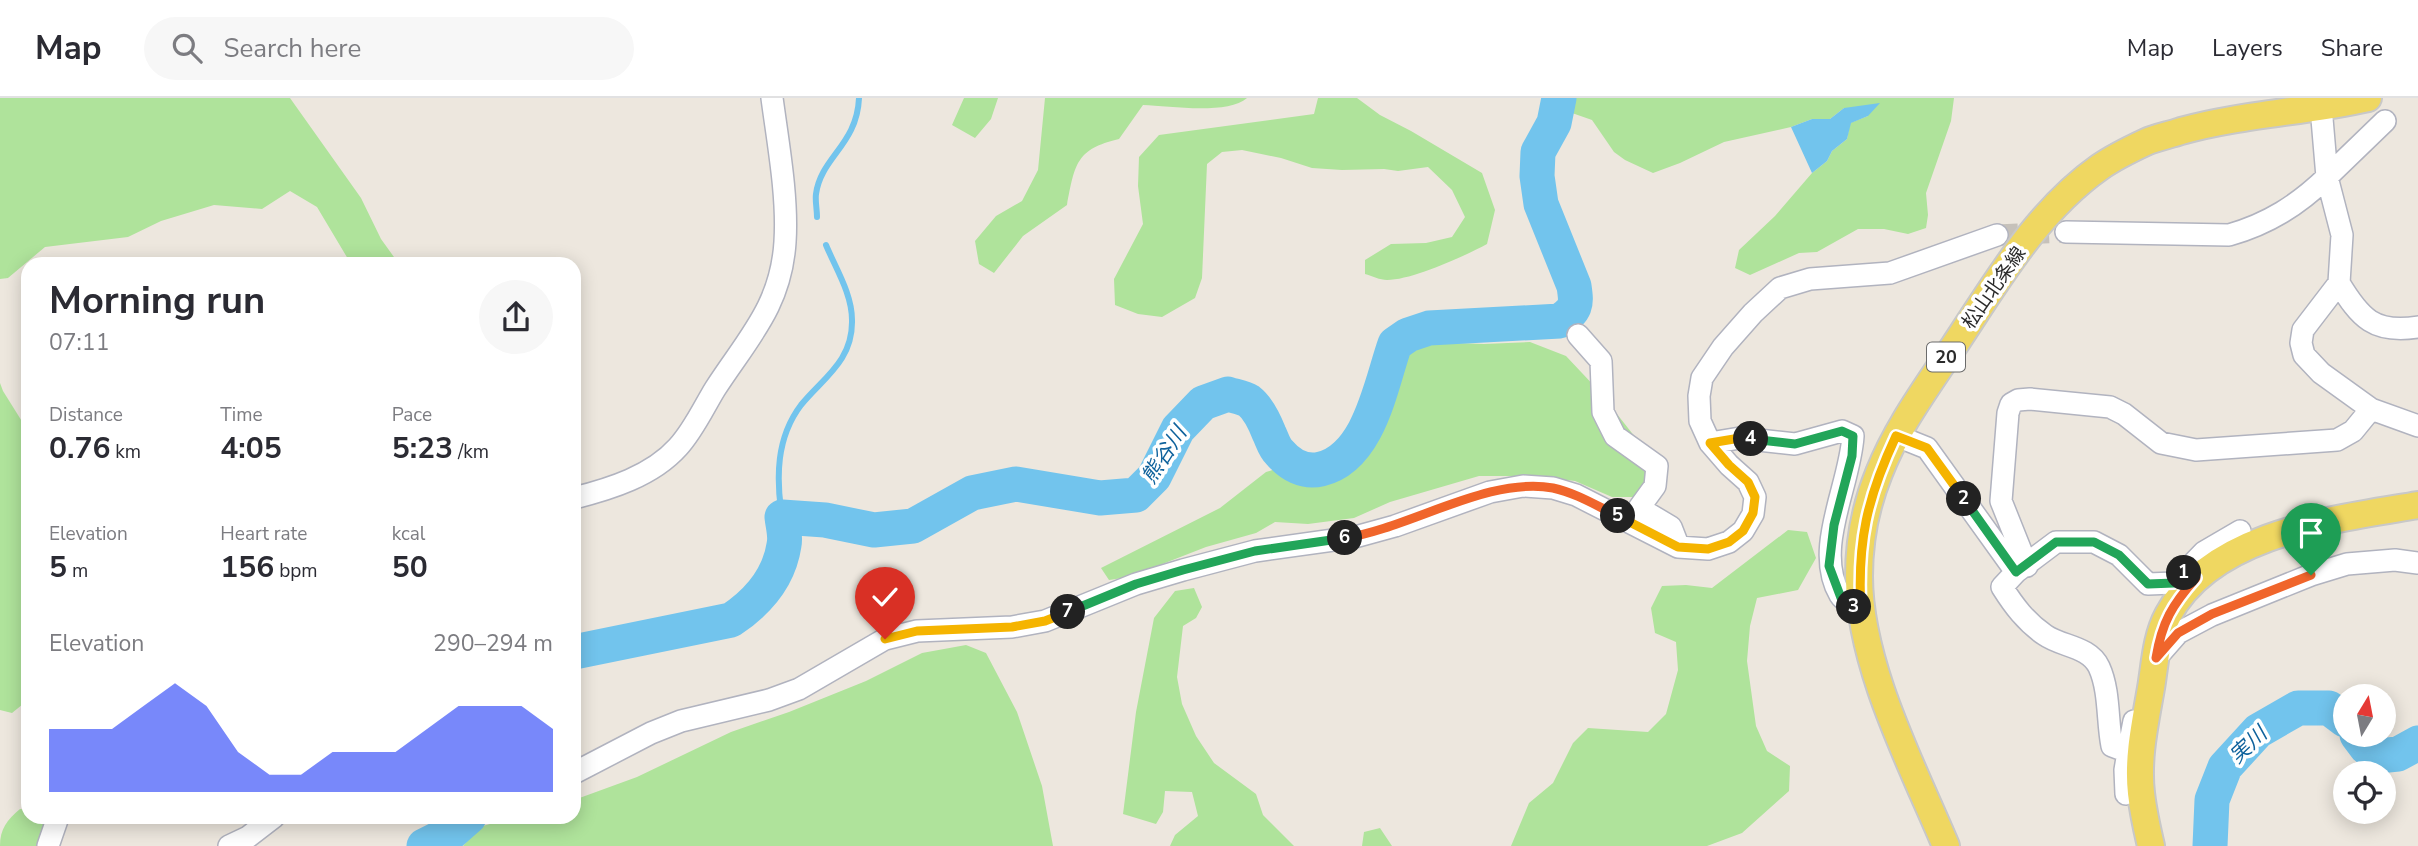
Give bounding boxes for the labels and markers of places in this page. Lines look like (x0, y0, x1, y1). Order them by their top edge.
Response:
pin: 4 (1734, 422, 1768, 456)
pin: 2 (1946, 482, 1982, 516)
pin: 5 (1600, 498, 1636, 534)
pin (2281, 503, 2341, 575)
pin: 6 (1328, 520, 1362, 556)
pin: 1 (2166, 556, 2202, 590)
pin (855, 567, 915, 639)
pin: 3 (1836, 589, 1871, 624)
pin: 7 (1050, 594, 1086, 630)

